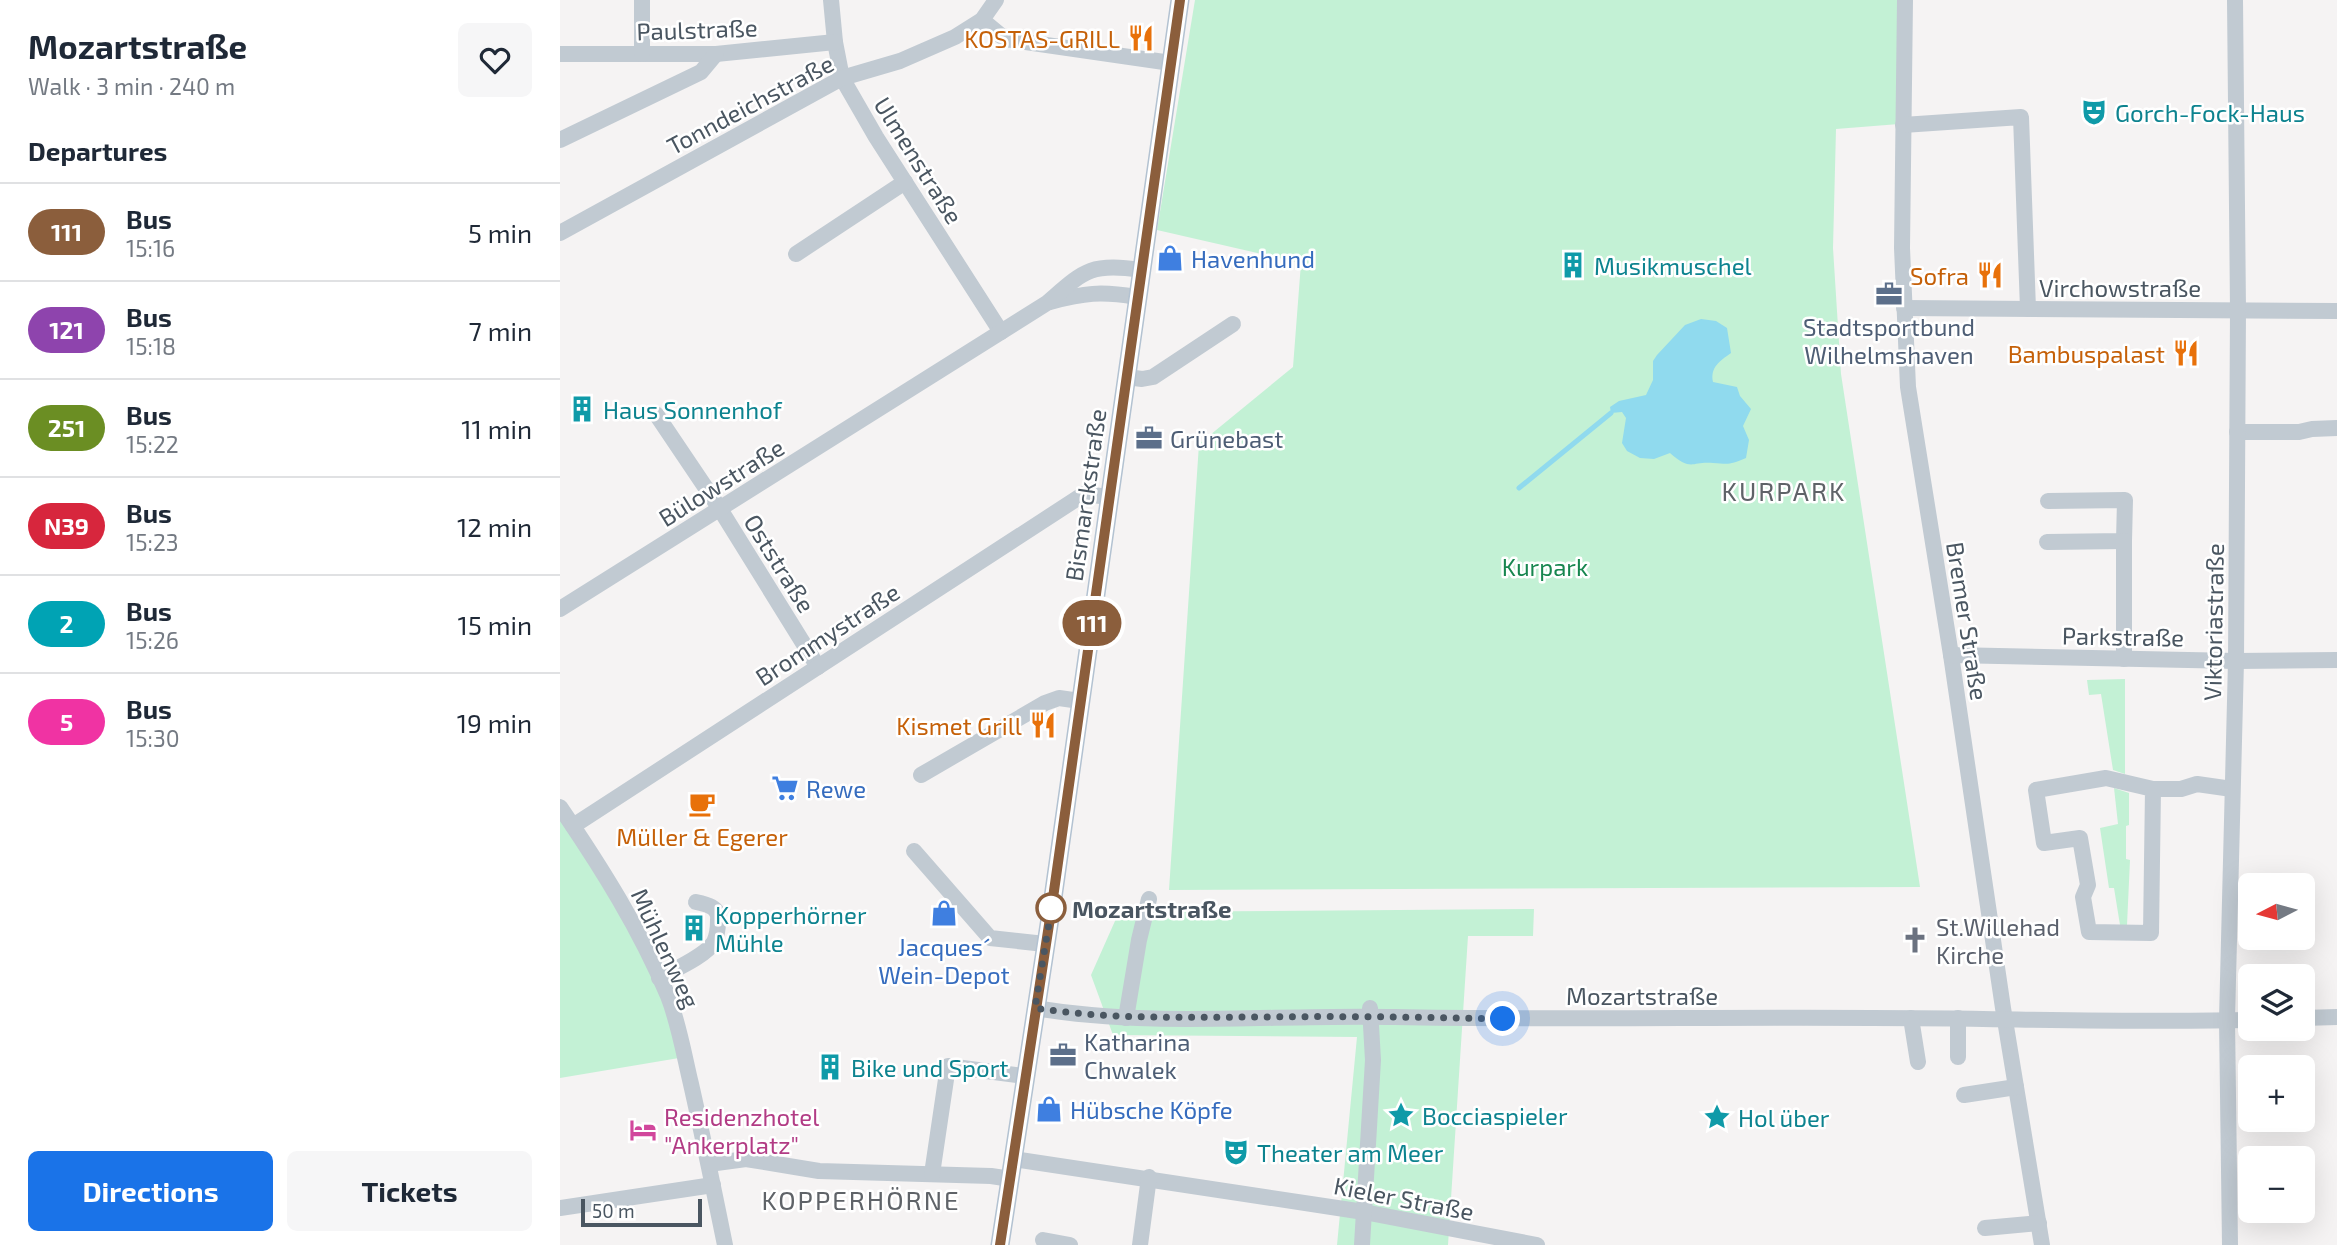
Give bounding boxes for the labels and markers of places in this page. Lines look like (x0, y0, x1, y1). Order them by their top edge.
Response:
restaurant icon: KOSTAS-GRILL (1126, 23, 1156, 53)
place label: KOSTAS-GRILL (964, 24, 1120, 53)
theatre icon: Gorch-Fock-Haus (2079, 97, 2109, 127)
place label: Gorch-Fock-Haus (2115, 98, 2305, 127)
shop icon: Havenhund (1155, 243, 1185, 273)
place label: Havenhund (1191, 244, 1315, 273)
building icon: Musikmuschel (1558, 250, 1588, 280)
place label: Musikmuschel (1594, 251, 1752, 280)
restaurant icon: Sofra (1975, 260, 2005, 290)
place label: Sofra (1910, 261, 1969, 290)
office icon: Stadtsportbund Wilhelmshaven (1874, 279, 1904, 309)
place label: Stadtsportbund Wilhelmshaven (1803, 312, 1975, 369)
restaurant icon: Bambuspalast (2171, 338, 2201, 368)
place label: Bambuspalast (2008, 339, 2165, 368)
building icon: Haus Sonnenhof (567, 394, 597, 424)
place label: Haus Sonnenhof (603, 395, 783, 424)
office icon: Grünebast (1134, 423, 1164, 453)
place label: Grünebast (1170, 424, 1283, 453)
restaurant icon: Kismet Grill (1028, 710, 1058, 740)
place label: Kismet Grill (896, 711, 1022, 740)
supermarket icon: Rewe (770, 773, 800, 803)
place label: Rewe (806, 774, 866, 803)
cafe icon: Müller & Egerer (687, 789, 717, 819)
place label: Müller & Egerer (616, 822, 788, 851)
marker: Mozartstraße (1036, 893, 1066, 923)
place label: Mozartstraße (1072, 894, 1231, 923)
shop icon: Jacques´ Wein-Depot (929, 898, 959, 928)
place label: Kopperhörner Mühle (715, 900, 867, 957)
place label: St.Willehad Kirche (1936, 912, 2060, 969)
building icon: Kopperhörner Mühle (679, 913, 709, 943)
church icon: St.Willehad Kirche (1900, 925, 1930, 955)
place label: Jacques´ Wein-Depot (878, 932, 1010, 989)
place label: Katharina Chwalek (1084, 1027, 1190, 1084)
office icon: Katharina Chwalek (1048, 1040, 1078, 1070)
building icon: Bike und Sport (815, 1052, 845, 1082)
place label: Bike und Sport (851, 1053, 1008, 1082)
shop icon: Hübsche Köpfe (1034, 1094, 1064, 1124)
place label: Hübsche Köpfe (1070, 1095, 1233, 1124)
place icon: Bocciaspieler (1386, 1100, 1416, 1130)
place label: Bocciaspieler (1422, 1101, 1568, 1130)
place label: Residenzhotel "Ankerplatz" (664, 1102, 819, 1159)
place icon: Hol über (1702, 1102, 1732, 1132)
place label: Hol über (1738, 1103, 1830, 1132)
hotel icon: Residenzhotel "Ankerplatz" (628, 1115, 658, 1145)
theatre icon: Theater am Meer (1221, 1137, 1251, 1167)
place label: Theater am Meer (1257, 1138, 1444, 1167)

